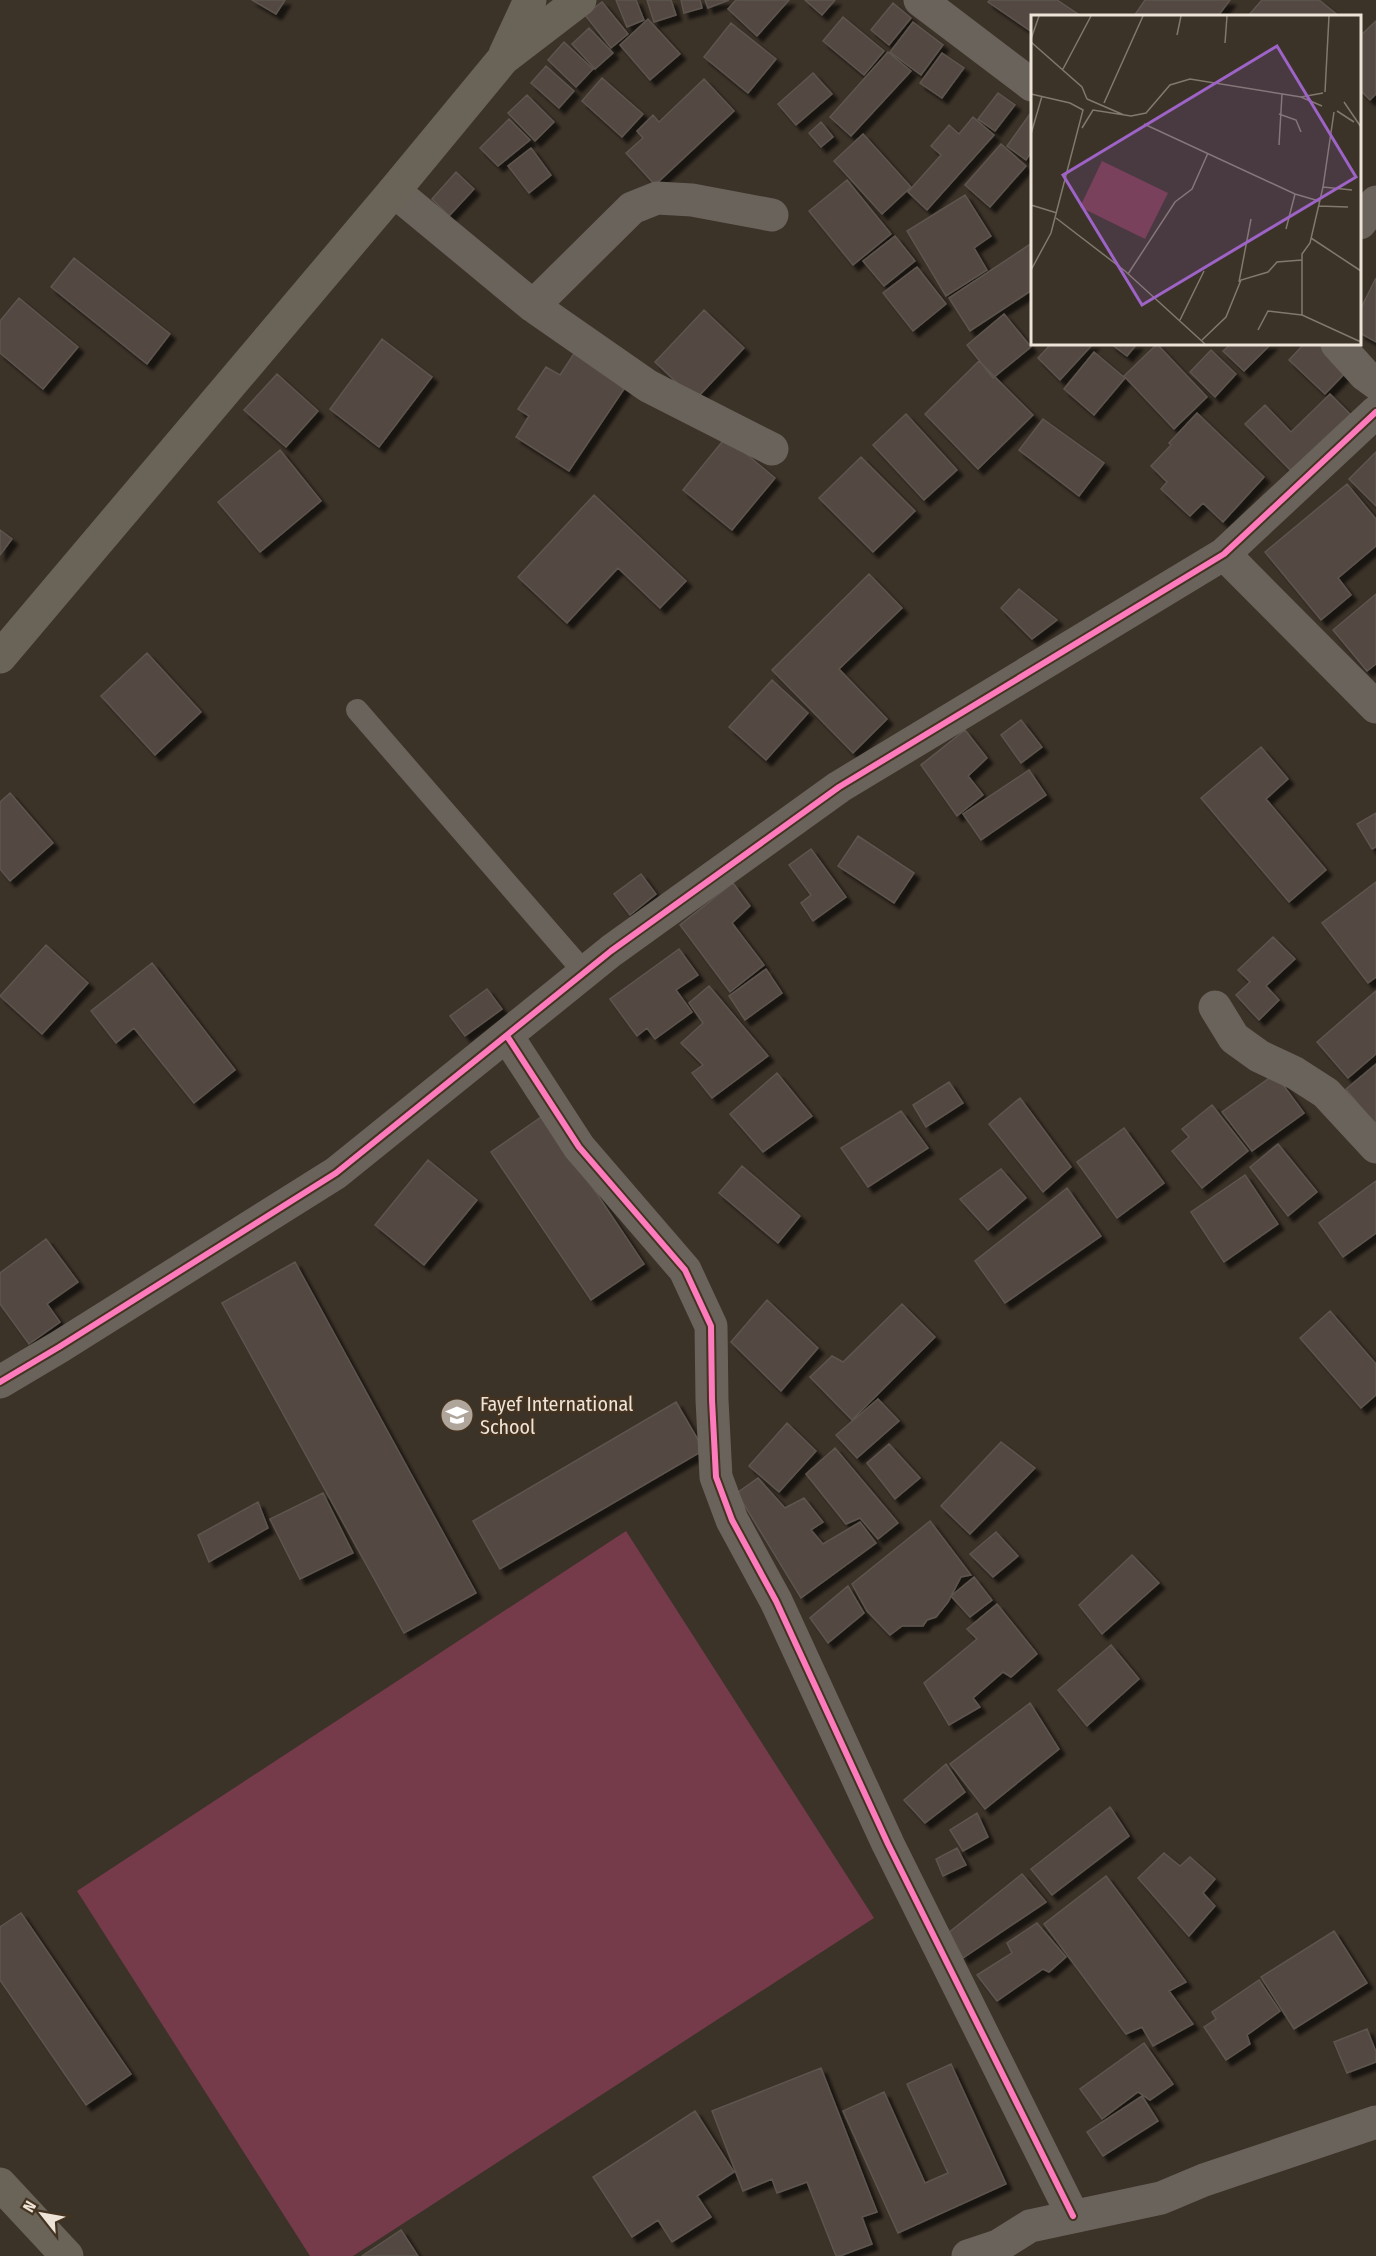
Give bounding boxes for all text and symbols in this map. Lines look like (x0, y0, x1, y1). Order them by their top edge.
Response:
inset map (1031, 15, 1361, 345)
place label: Fayef International School (480, 1392, 633, 1439)
school or university icon: Fayef International School (439, 1397, 475, 1433)
north arrow (12, 2184, 72, 2244)
text: N (19, 2198, 40, 2216)

